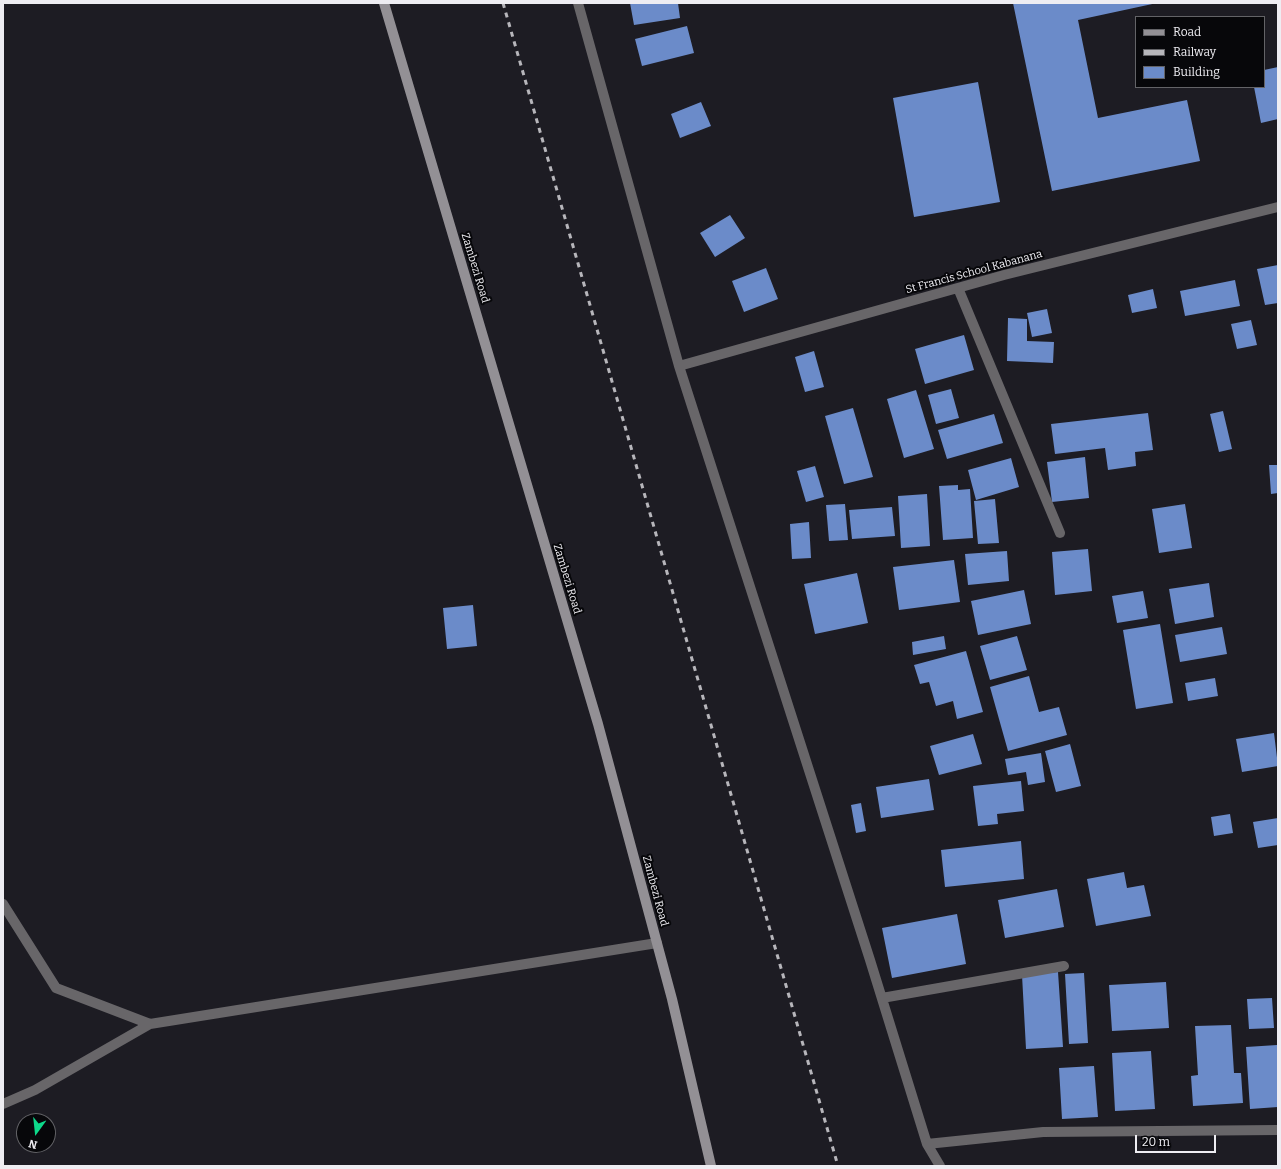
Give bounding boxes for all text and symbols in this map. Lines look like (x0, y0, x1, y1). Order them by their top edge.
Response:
legend (1135, 16, 1265, 88)
text: Road (1173, 25, 1201, 39)
text: Railway (1173, 45, 1216, 59)
text: Building (1173, 65, 1220, 79)
street label: Zambezi Road (458, 231, 492, 305)
street label: St Francis School Kabanana (904, 247, 1044, 297)
street label: Zambezi Road (550, 542, 584, 616)
street label: Zambezi Road (639, 854, 671, 928)
north arrow (16, 1113, 56, 1153)
scale bar (1137, 1127, 1218, 1153)
text: 20 m (1142, 1135, 1170, 1149)
text: N (27, 1137, 39, 1151)

